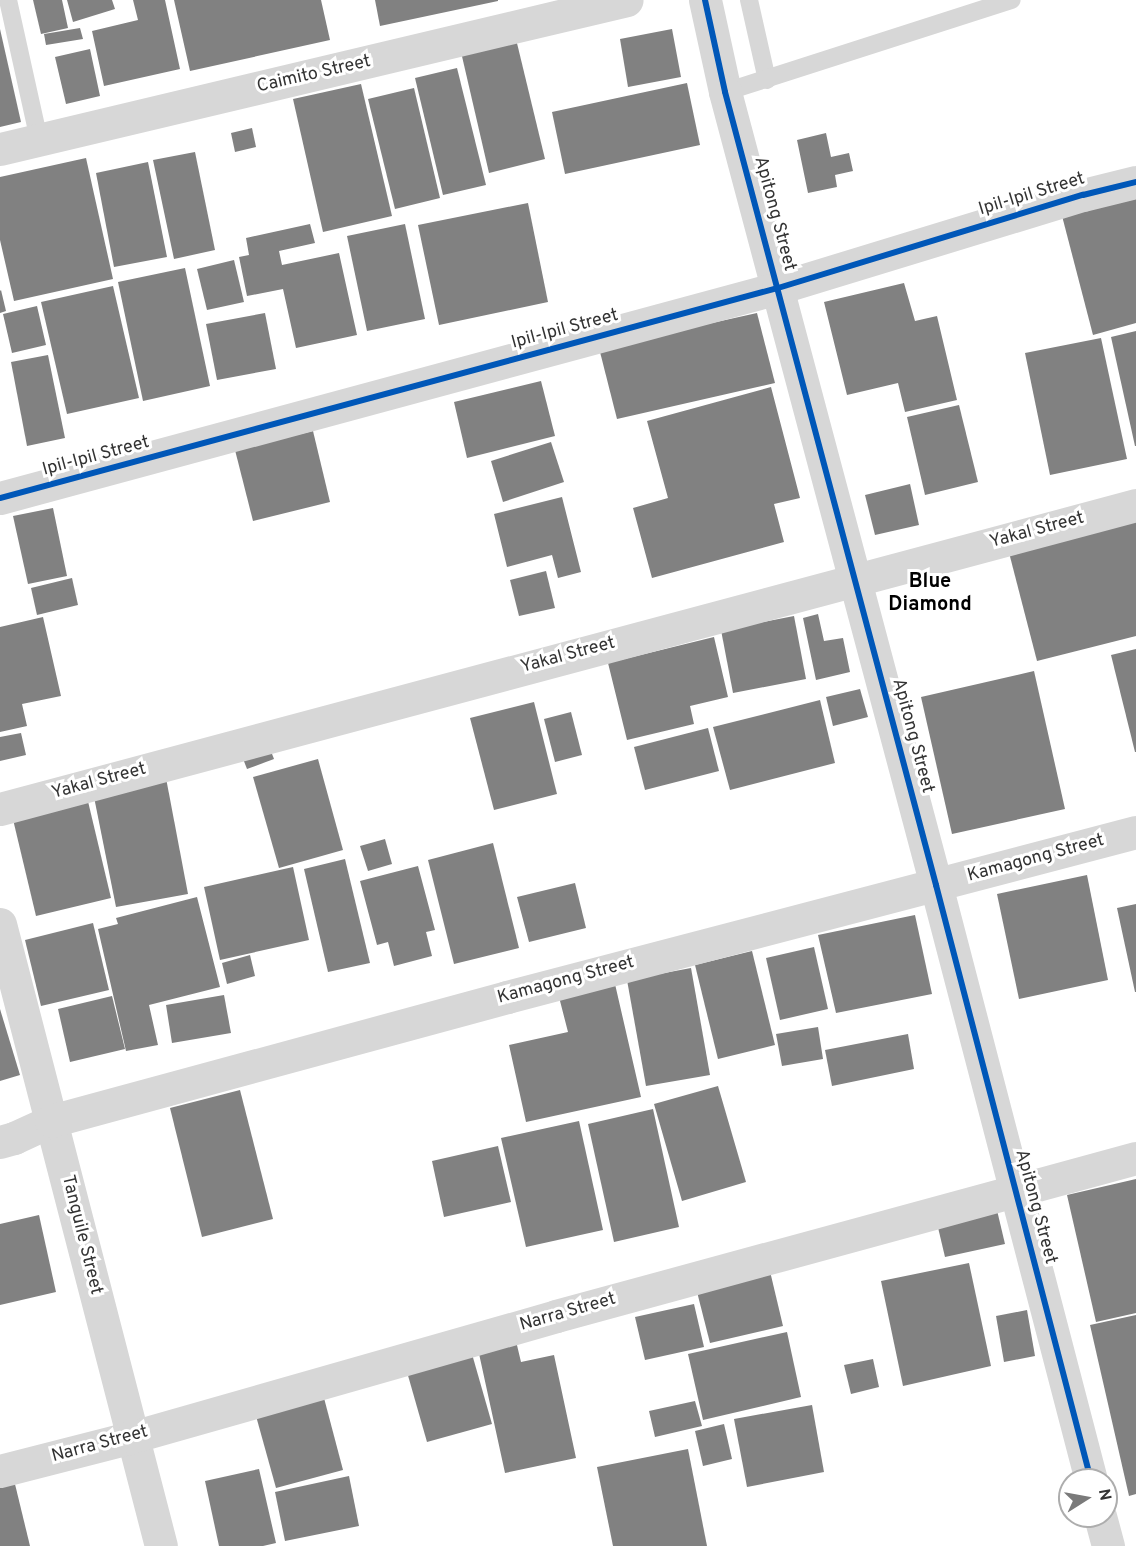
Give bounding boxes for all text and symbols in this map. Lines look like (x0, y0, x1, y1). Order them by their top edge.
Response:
street label: Caimito Street (255, 51, 373, 99)
street label: Apitong Street (748, 154, 800, 274)
street label: Ipil-Ipil Street (976, 169, 1088, 221)
street label: Ipil-Ipil Street (509, 305, 621, 355)
street label: Ipil-Ipil Street (40, 432, 152, 482)
street label: Yakal Street (987, 508, 1087, 554)
district label: Blue Diamond (888, 571, 972, 618)
street label: Yakal Street (518, 633, 618, 679)
street label: Apitong Street (886, 676, 938, 796)
street label: Yakal Street (49, 759, 149, 805)
street label: Kamagong Street (965, 830, 1107, 888)
street label: Kamagong Street (495, 952, 637, 1010)
street label: Apitong Street (1009, 1147, 1061, 1267)
street label: Tanguile Street (56, 1173, 106, 1297)
street label: Narra Street (518, 1289, 618, 1337)
street label: Narra Street (50, 1422, 150, 1468)
north arrow (1058, 1468, 1118, 1528)
text: N (1093, 1487, 1115, 1502)

